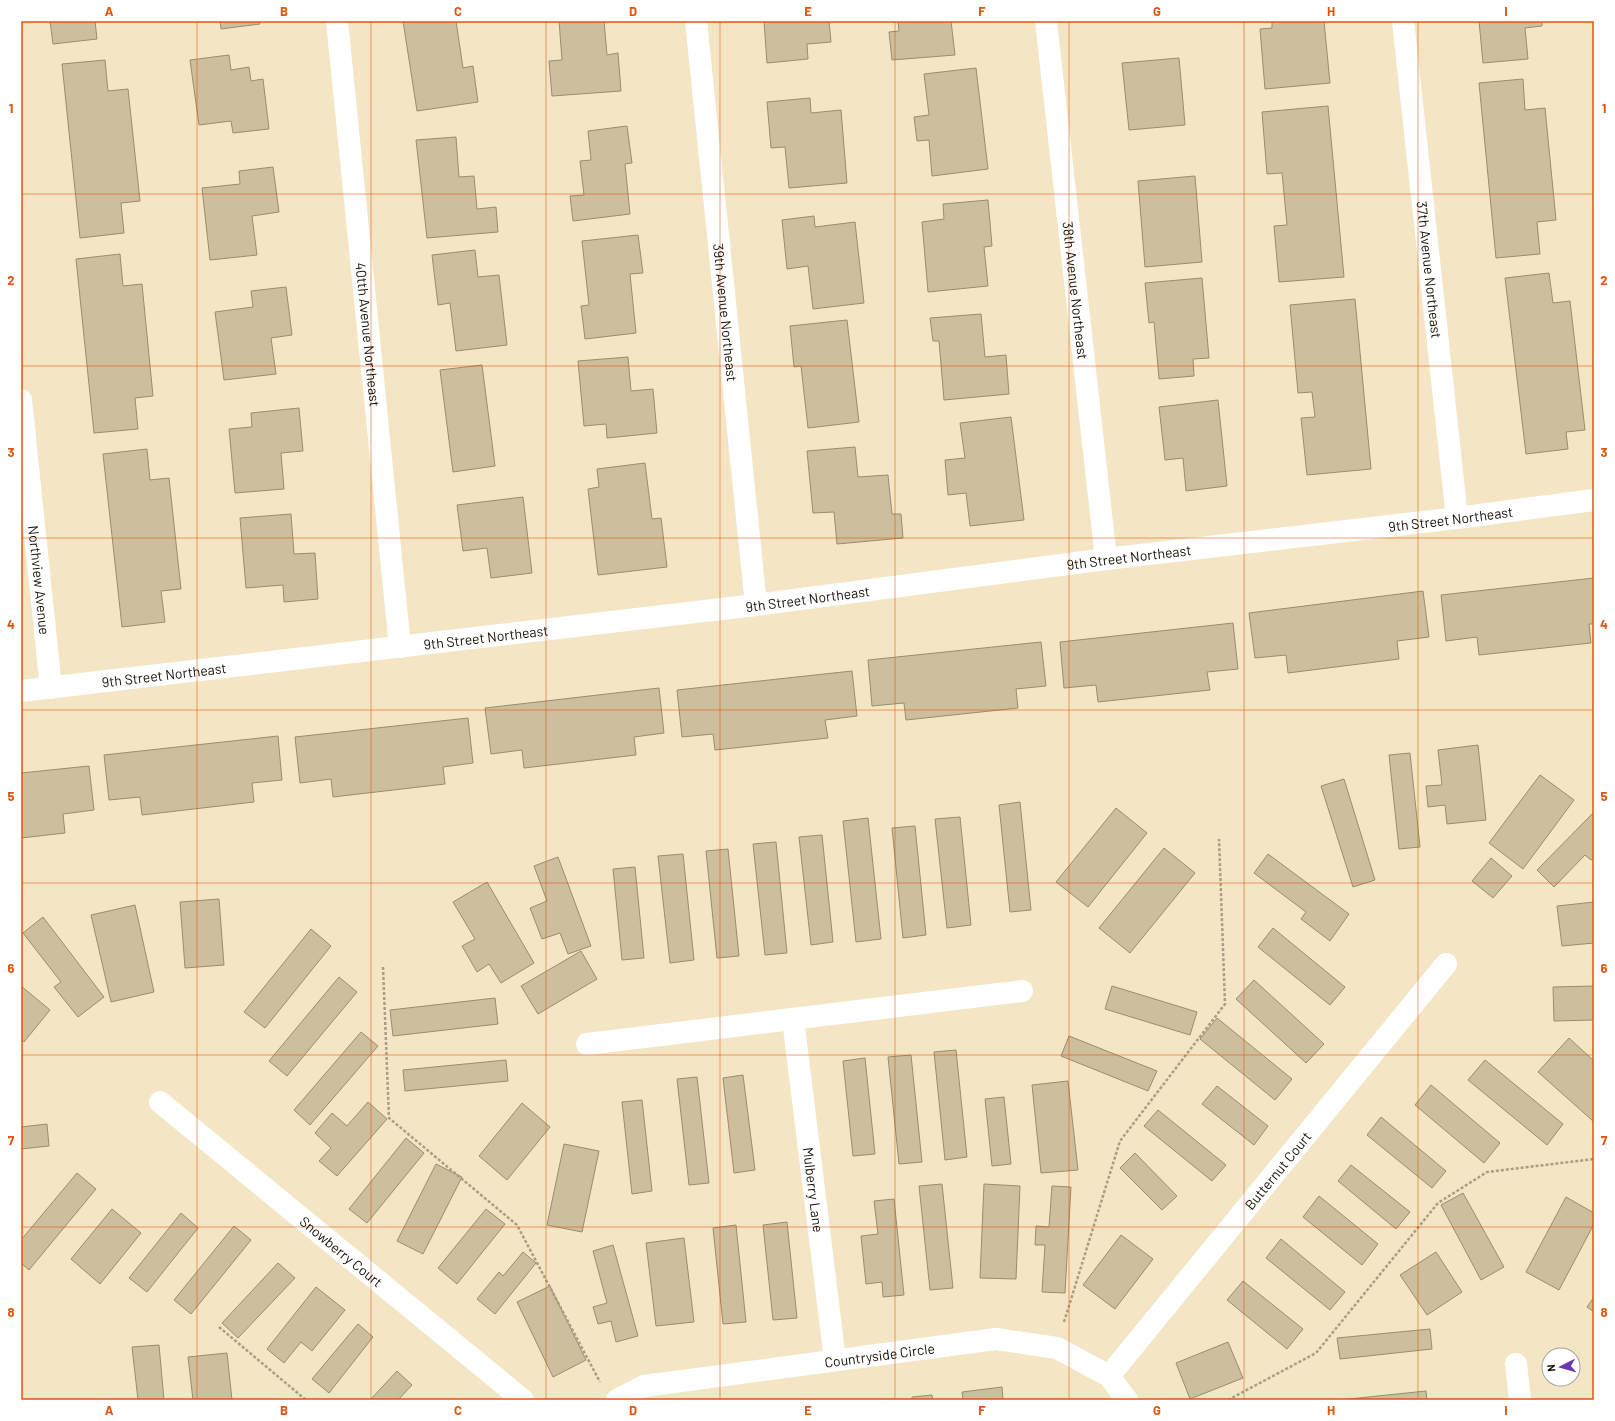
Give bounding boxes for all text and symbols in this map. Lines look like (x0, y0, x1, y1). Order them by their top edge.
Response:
text: A (105, 3, 114, 19)
text: B (280, 3, 288, 19)
text: C (454, 3, 462, 19)
text: D (629, 3, 637, 19)
text: E (804, 3, 812, 19)
text: F (978, 3, 986, 19)
text: G (1153, 3, 1161, 19)
text: H (1327, 3, 1335, 19)
text: I (1504, 3, 1508, 19)
text: 1 (9, 100, 13, 116)
text: 1 (1602, 100, 1606, 116)
street label: 37th Avenue Northeast (1414, 200, 1446, 339)
street label: 38th Avenue Northeast (1060, 220, 1092, 360)
street label: 39th Avenue Northeast (710, 243, 741, 382)
street label: 40tth Avenue Northeast (353, 261, 384, 407)
text: 2 (7, 272, 15, 288)
text: 2 (1600, 272, 1608, 288)
text: 3 (7, 444, 15, 460)
text: 3 (1600, 444, 1608, 460)
street label: 9th Street Northeast (1387, 502, 1514, 534)
street label: Northview Avenue (26, 524, 54, 636)
street label: 9th Street Northeast (1066, 541, 1192, 573)
street label: 9th Street Northeast (744, 582, 871, 615)
text: 4 (7, 616, 15, 632)
text: 4 (1600, 616, 1608, 632)
street label: 9th Street Northeast (423, 621, 549, 652)
street label: 9th Street Northeast (101, 659, 227, 690)
text: 5 (7, 788, 15, 804)
text: 5 (1600, 788, 1608, 804)
text: 6 (8, 960, 15, 976)
text: 6 (1601, 960, 1608, 976)
street label: Butternut Court (1241, 1128, 1314, 1213)
text: 7 (8, 1132, 15, 1148)
text: 7 (1601, 1132, 1608, 1148)
street label: Mulberry Lane (800, 1146, 828, 1233)
street label: Snowberry Court (297, 1212, 386, 1290)
text: 8 (7, 1304, 15, 1320)
text: 8 (1600, 1304, 1608, 1320)
street label: Countryside Circle (823, 1339, 936, 1370)
north arrow (1541, 1347, 1581, 1387)
text: N (1544, 1364, 1557, 1372)
text: A (105, 1402, 114, 1418)
text: B (280, 1402, 288, 1418)
text: C (454, 1402, 462, 1418)
text: D (629, 1402, 637, 1418)
text: E (804, 1402, 812, 1418)
text: F (978, 1402, 986, 1418)
text: G (1153, 1402, 1161, 1418)
text: H (1327, 1402, 1335, 1418)
text: I (1504, 1402, 1508, 1418)

